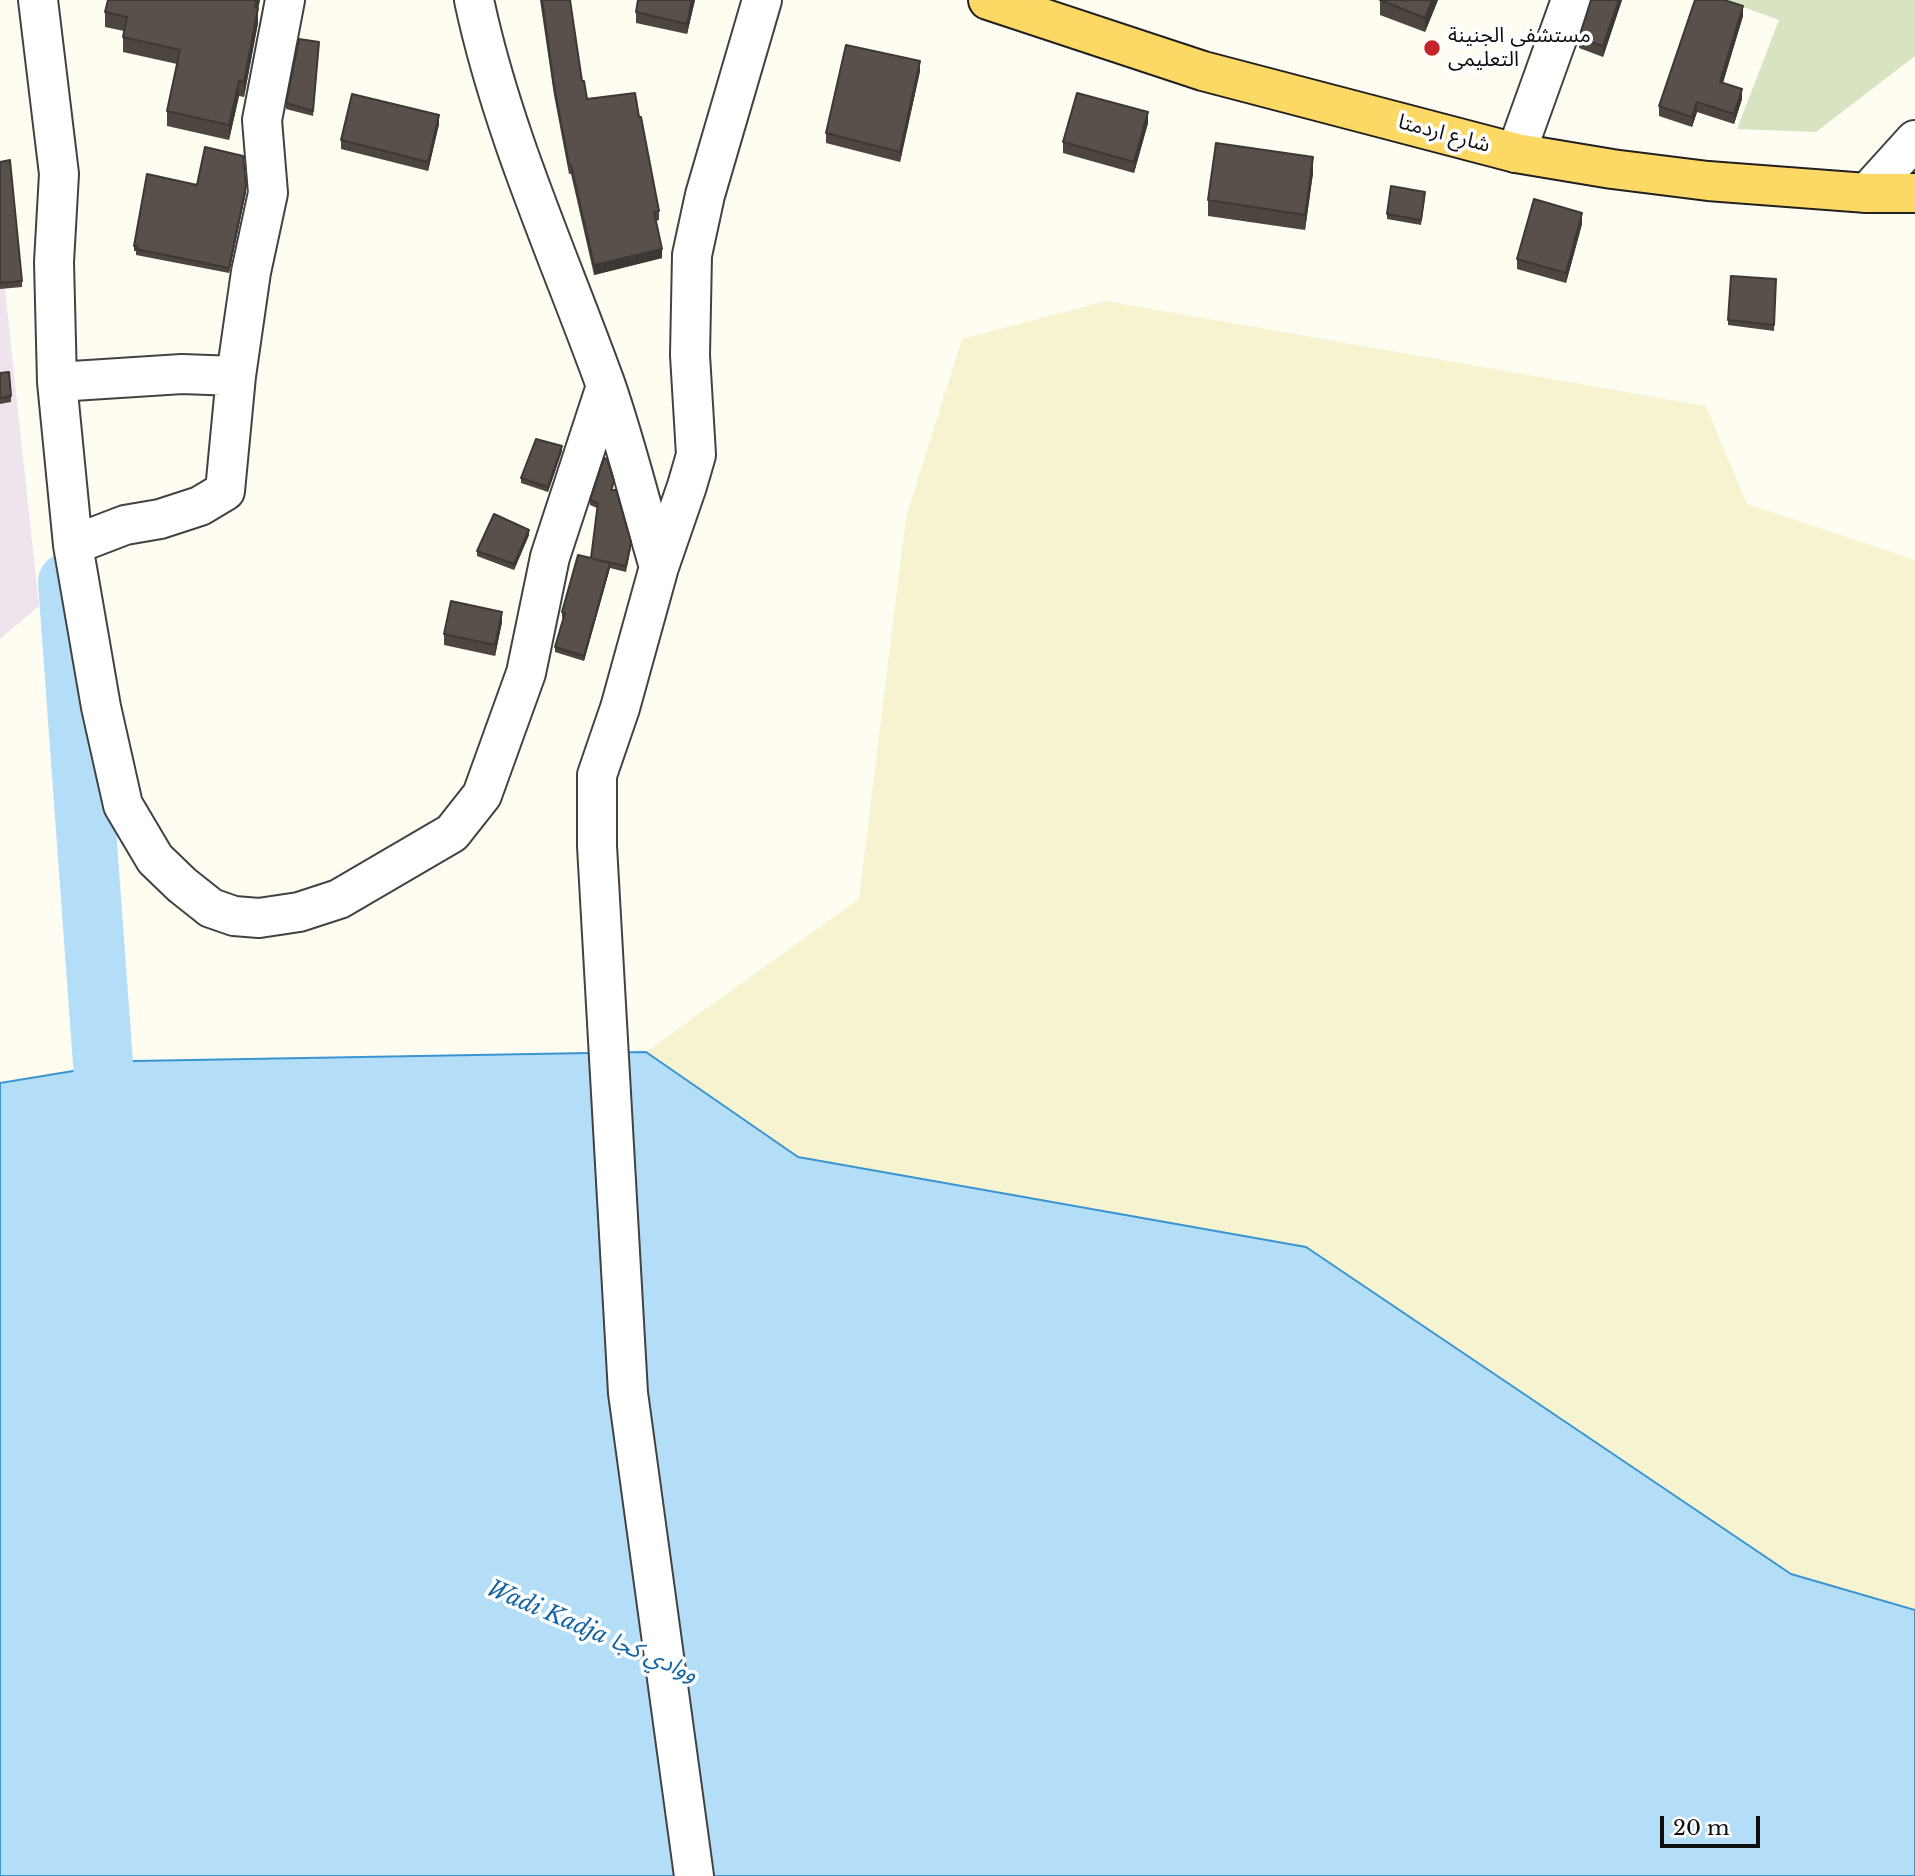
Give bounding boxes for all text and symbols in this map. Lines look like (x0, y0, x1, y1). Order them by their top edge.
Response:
place label: مستشفي الجنينة التعليمى (1448, 23, 1591, 73)
marker: مستشفي الجنينة التعليمى (1422, 38, 1442, 58)
street label: شارع اردمتا (1395, 110, 1493, 158)
water label: Wadi Kadja ووادي كجا (483, 1575, 701, 1689)
scale bar (1663, 1802, 1763, 1846)
text: 20 m (1673, 1815, 1730, 1841)

